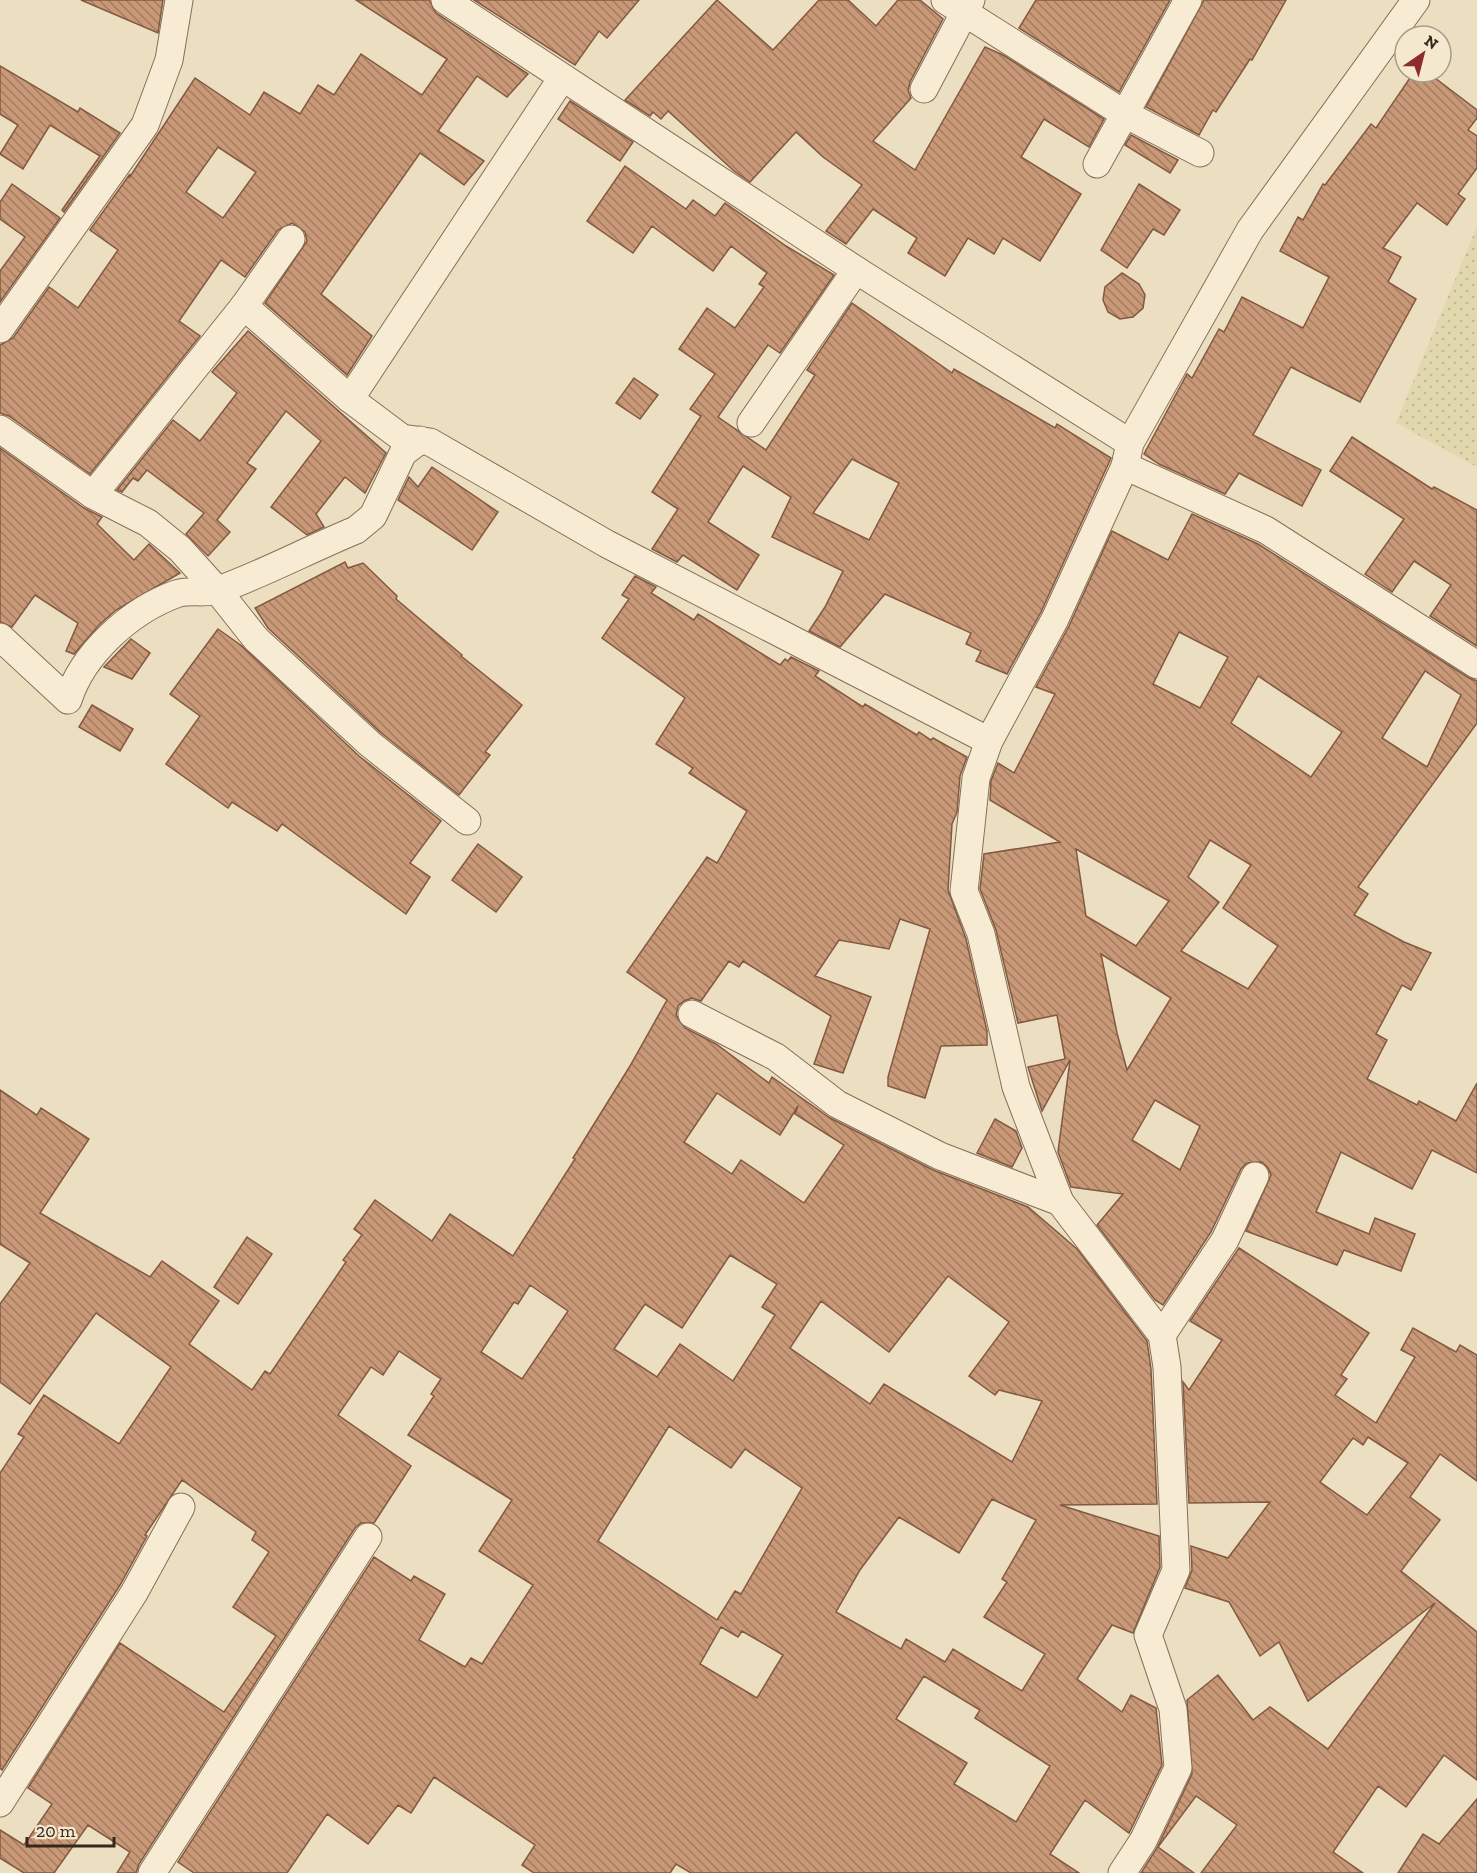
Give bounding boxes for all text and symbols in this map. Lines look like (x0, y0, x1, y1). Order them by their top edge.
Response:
north arrow (1393, 24, 1453, 84)
text: N (1421, 31, 1442, 53)
scale bar (27, 1810, 114, 1848)
text: 20 m (36, 1820, 76, 1842)

